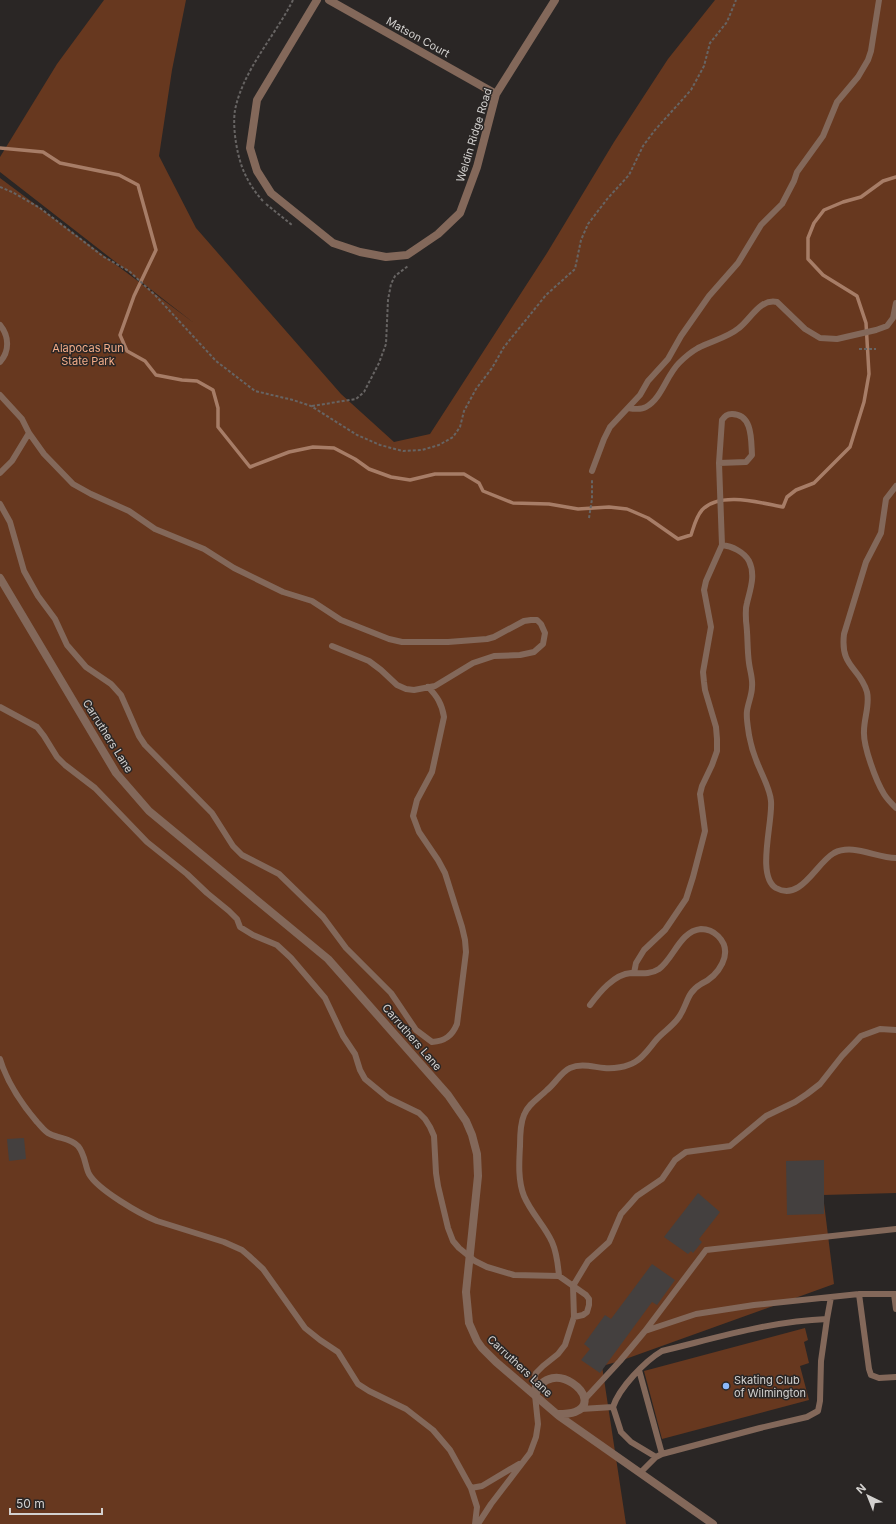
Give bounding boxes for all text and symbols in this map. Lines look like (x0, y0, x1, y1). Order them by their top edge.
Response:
street label: Matson Court (384, 14, 453, 60)
street label: Weldin Ridge Road (453, 86, 495, 184)
park label: Alapocas Run State Park (52, 341, 124, 368)
street label: Carruthers Lane (80, 697, 136, 775)
street label: Carruthers Lane (379, 1001, 445, 1073)
street label: Carruthers Lane (484, 1332, 556, 1400)
place label: Skating Club of Wilmington (734, 1373, 806, 1400)
marker: Skating Club of Wilmington (721, 1381, 731, 1391)
north arrow (848, 1476, 888, 1516)
text: N (853, 1481, 869, 1497)
scale bar (10, 1490, 102, 1516)
text: 50 m (16, 1496, 45, 1511)

